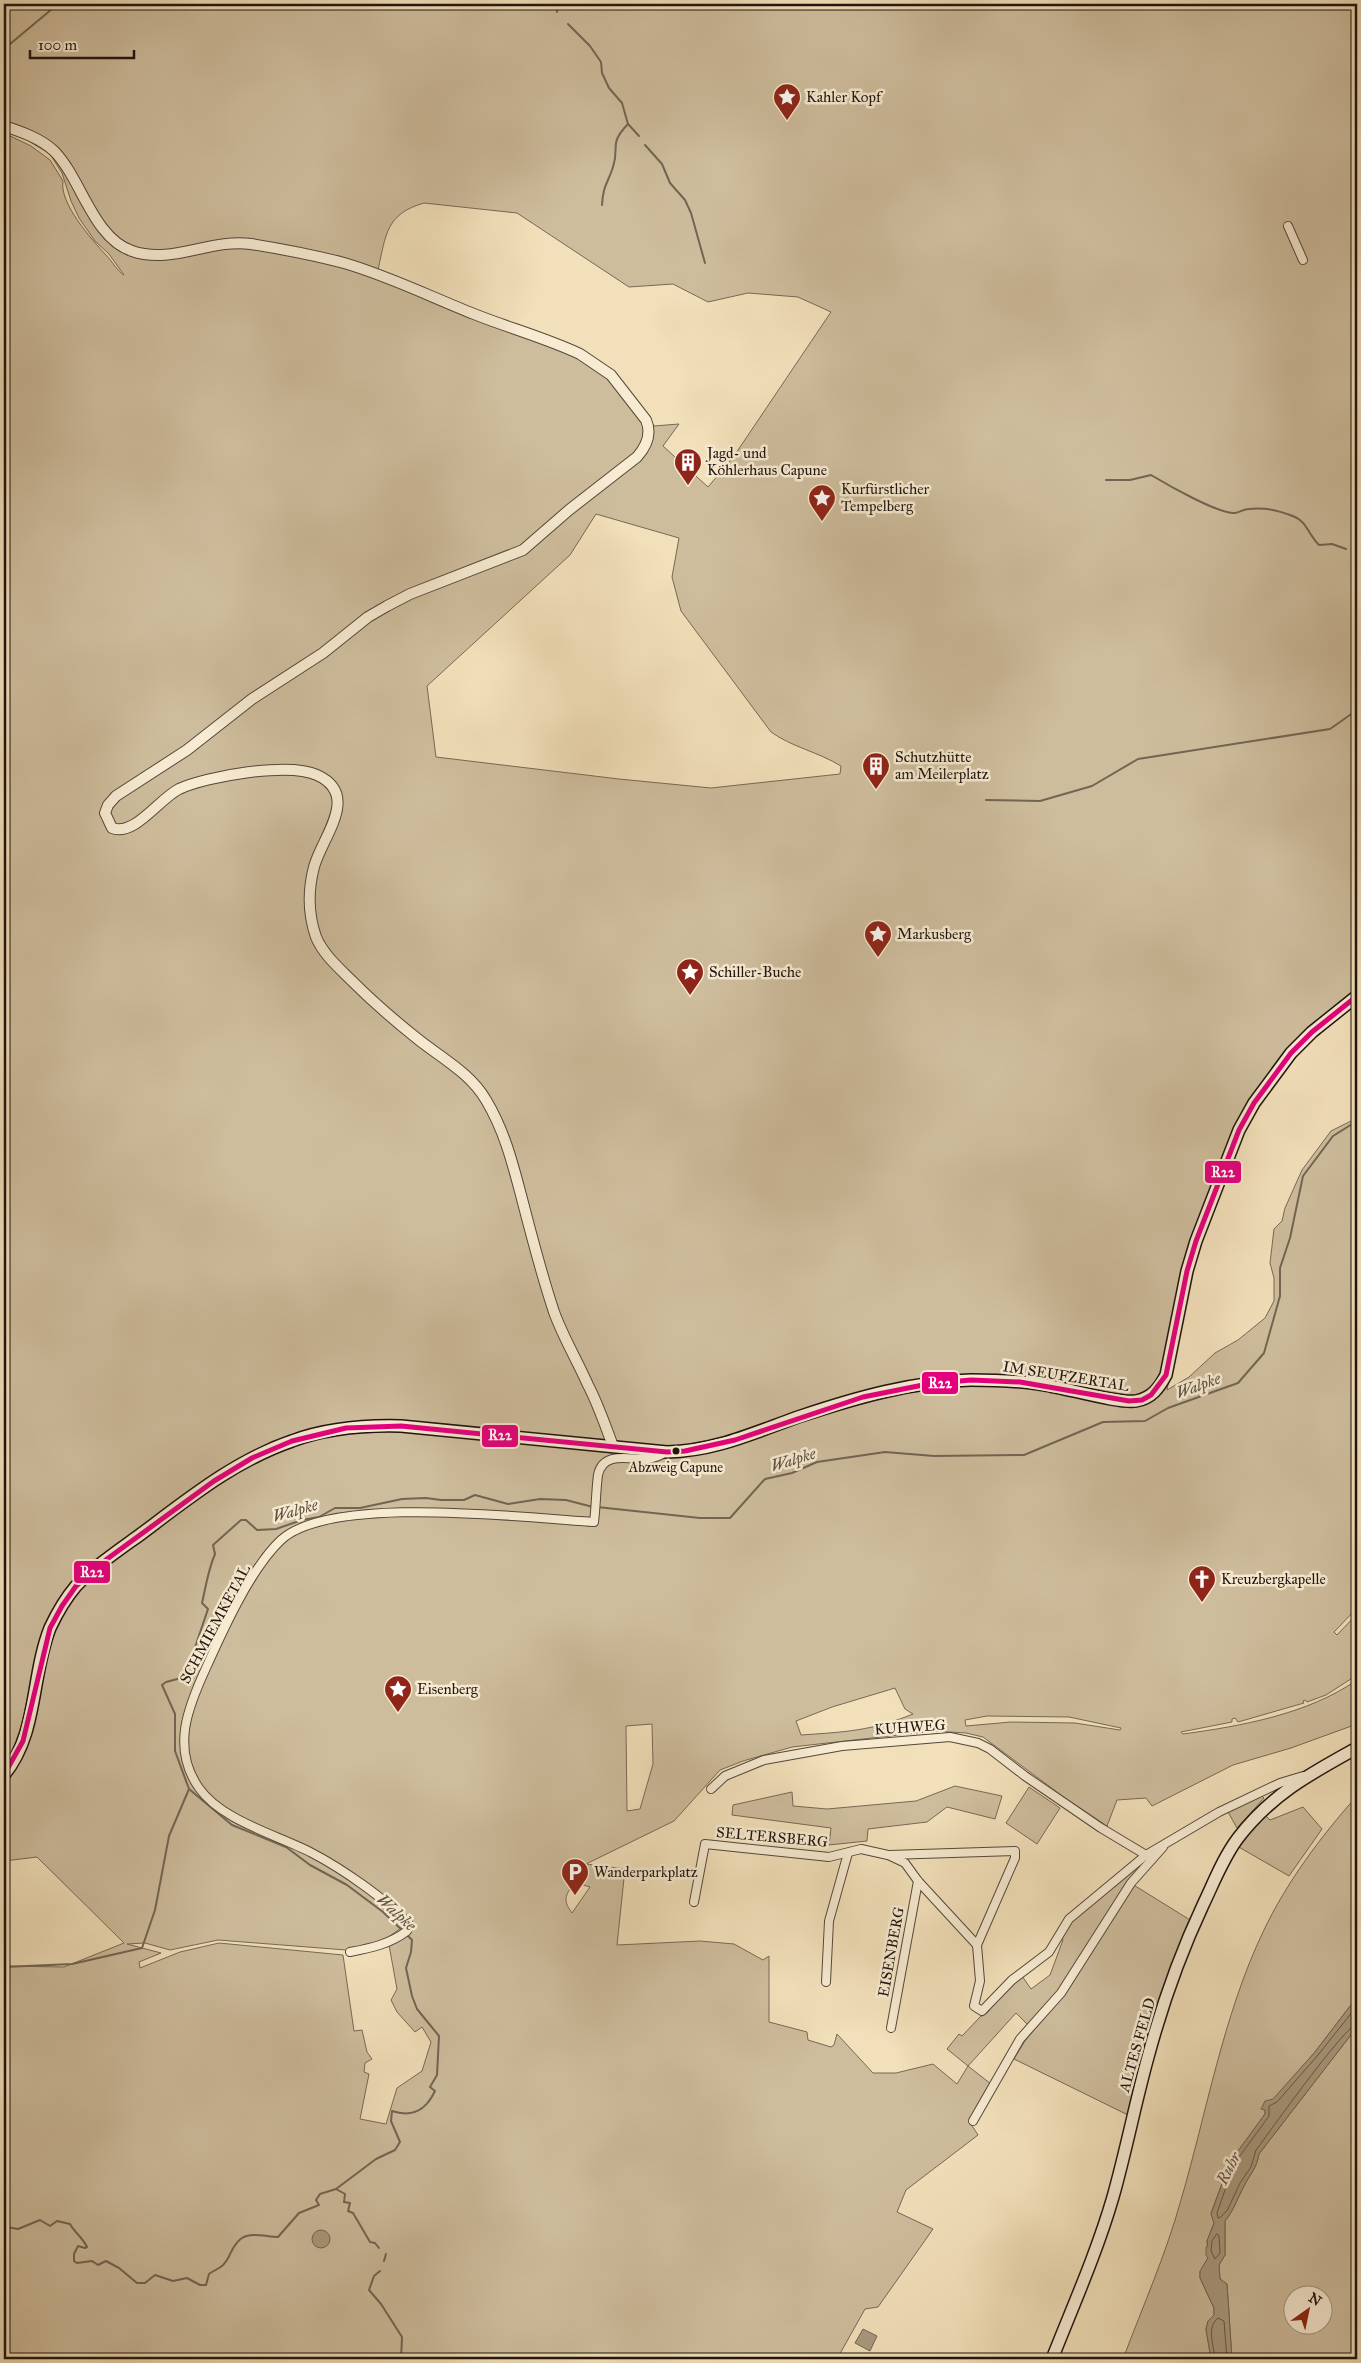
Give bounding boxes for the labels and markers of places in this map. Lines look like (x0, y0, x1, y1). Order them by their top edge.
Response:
place icon: Kahler Kopf (772, 82, 802, 121)
place label: Kahler Kopf (806, 88, 884, 106)
place label: Jagd- und Köhlerhaus Capune (705, 444, 827, 479)
building icon: Jagd- und Köhlerhaus Capune (673, 447, 703, 486)
place label: Kurfürstlicher Tempelberg (841, 480, 929, 515)
place icon: Kurfürstlicher Tempelberg (807, 483, 837, 522)
place label: Schutzhütte am Meilerplatz (895, 748, 989, 783)
building icon: Schutzhütte am Meilerplatz (861, 751, 891, 790)
place icon: Markusberg (863, 919, 893, 958)
place label: Markusberg (897, 925, 972, 943)
place icon: Schiller-Buche (675, 957, 705, 996)
place label: Schiller-Buche (709, 963, 801, 981)
marker: Abzweig Capune (671, 1446, 681, 1456)
place label: Abzweig Capune (628, 1459, 723, 1476)
church icon: Kreuzbergkapelle (1187, 1564, 1217, 1603)
place label: Kreuzbergkapelle (1221, 1570, 1326, 1588)
place icon: Eisenberg (383, 1674, 413, 1713)
place label: Eisenberg (417, 1680, 479, 1698)
parking icon: Wanderparkplatz (560, 1857, 590, 1896)
place label: Wanderparkplatz (594, 1863, 698, 1881)

